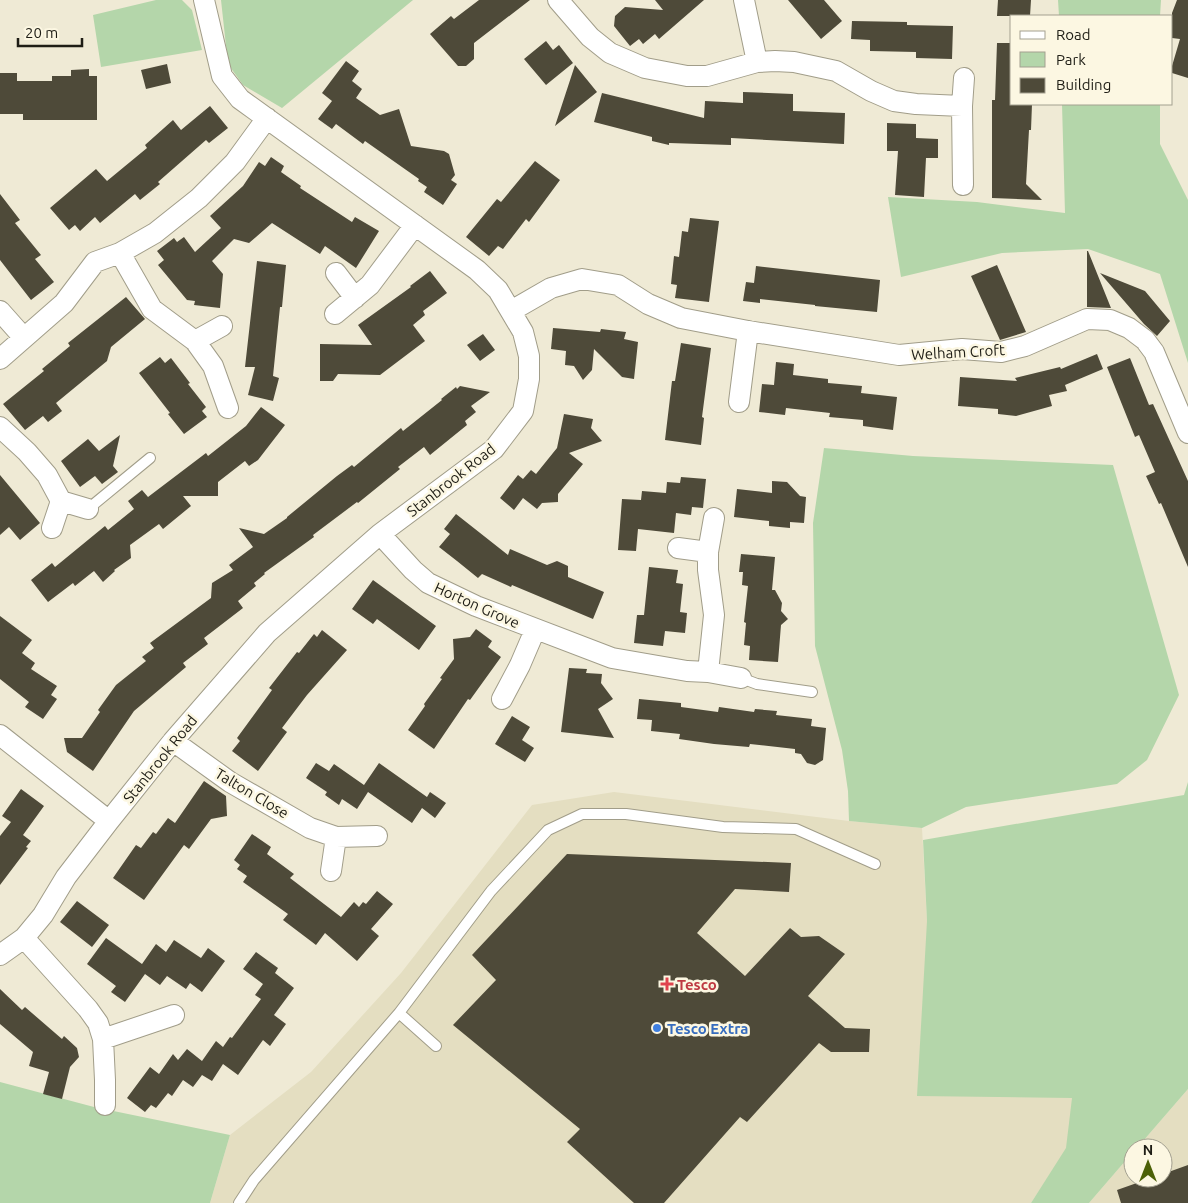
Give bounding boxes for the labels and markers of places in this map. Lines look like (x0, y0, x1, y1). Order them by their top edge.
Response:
place label: Tesco (677, 976, 717, 993)
marker: Tesco (661, 978, 673, 990)
place label: Tesco Extra (667, 1020, 748, 1037)
marker: Tesco Extra (651, 1022, 663, 1034)

